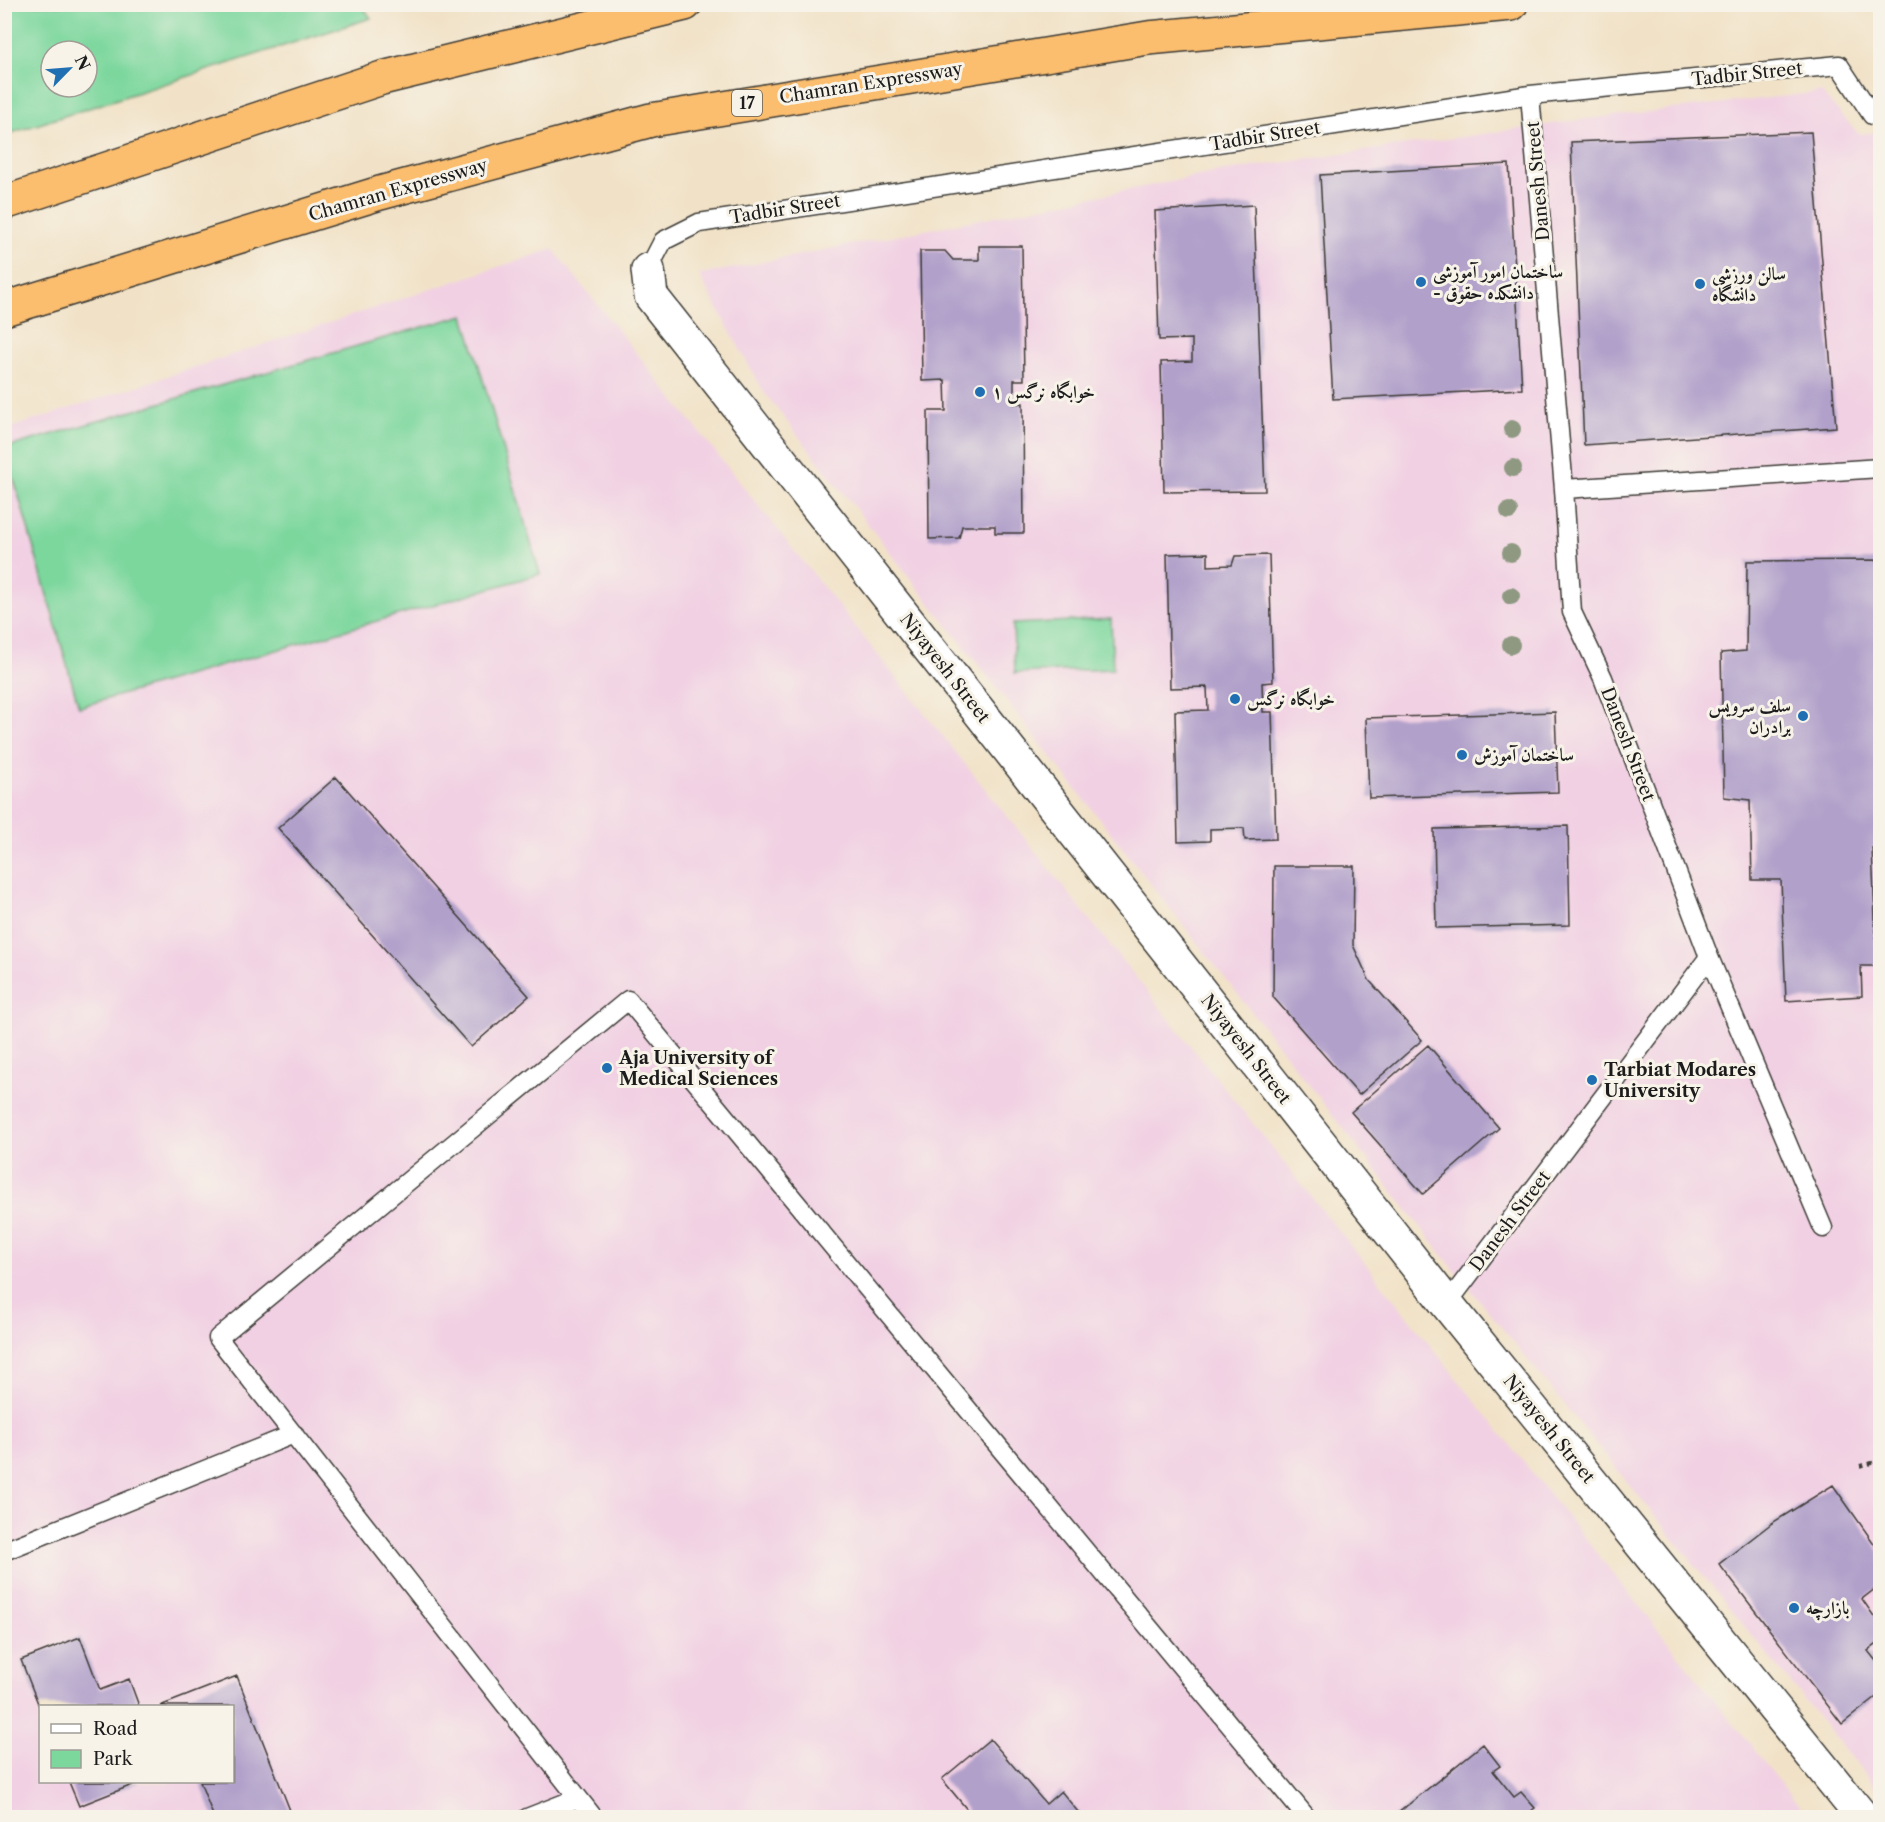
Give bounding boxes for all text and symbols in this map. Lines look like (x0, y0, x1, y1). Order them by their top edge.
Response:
north arrow (39, 39, 99, 99)
text: N (71, 52, 95, 73)
street label: Tadbir Street (1690, 57, 1804, 91)
street label: Chamran Expressway (778, 58, 965, 108)
road number: 17 (732, 90, 762, 116)
street label: Tadbir Street (1208, 116, 1322, 156)
street label: Danesh Street (1522, 119, 1554, 242)
street label: Chamran Expressway (306, 154, 491, 226)
street label: Tadbir Street (728, 189, 842, 229)
place label: ساختمان امور آموزشی - دانشکده حقوق (1433, 261, 1563, 304)
place label: سالن ورزشی دانشگاه (1712, 263, 1786, 306)
marker: ساختمان امور آموزشی - دانشکده حقوق (1414, 275, 1428, 289)
marker: سالن ورزشی دانشگاه (1693, 277, 1707, 291)
place label: خوابگاه نرگس ۱ (992, 380, 1095, 404)
marker: خوابگاه نرگس ۱ (973, 385, 987, 399)
street label: Niyayesh Street (895, 609, 995, 728)
street label: Danesh Street (1596, 684, 1660, 805)
place label: خوابگاه نرگس (1247, 687, 1335, 711)
marker: خوابگاه نرگس (1228, 692, 1242, 706)
place label: سلف سرویس برادران (1709, 695, 1792, 738)
marker: سلف سرویس برادران (1796, 709, 1810, 723)
place label: ساختمان آموزش (1474, 744, 1574, 766)
marker: ساختمان آموزش (1455, 748, 1469, 762)
street label: Niyayesh Street (1196, 990, 1296, 1109)
place label: Aja University of Medical Sciences (618, 1047, 778, 1090)
place label: Tarbiat Modares University (1604, 1059, 1756, 1102)
marker: Aja University of Medical Sciences (600, 1061, 614, 1075)
marker: Tarbiat Modares University (1585, 1073, 1599, 1087)
street label: Danesh Street (1465, 1166, 1555, 1276)
street label: Niyayesh Street (1499, 1370, 1600, 1488)
place label: بازارچه (1806, 1597, 1850, 1621)
marker: بازارچه (1787, 1601, 1801, 1615)
legend (39, 1705, 234, 1783)
text: Road (93, 1718, 138, 1740)
text: Park (93, 1748, 134, 1770)

